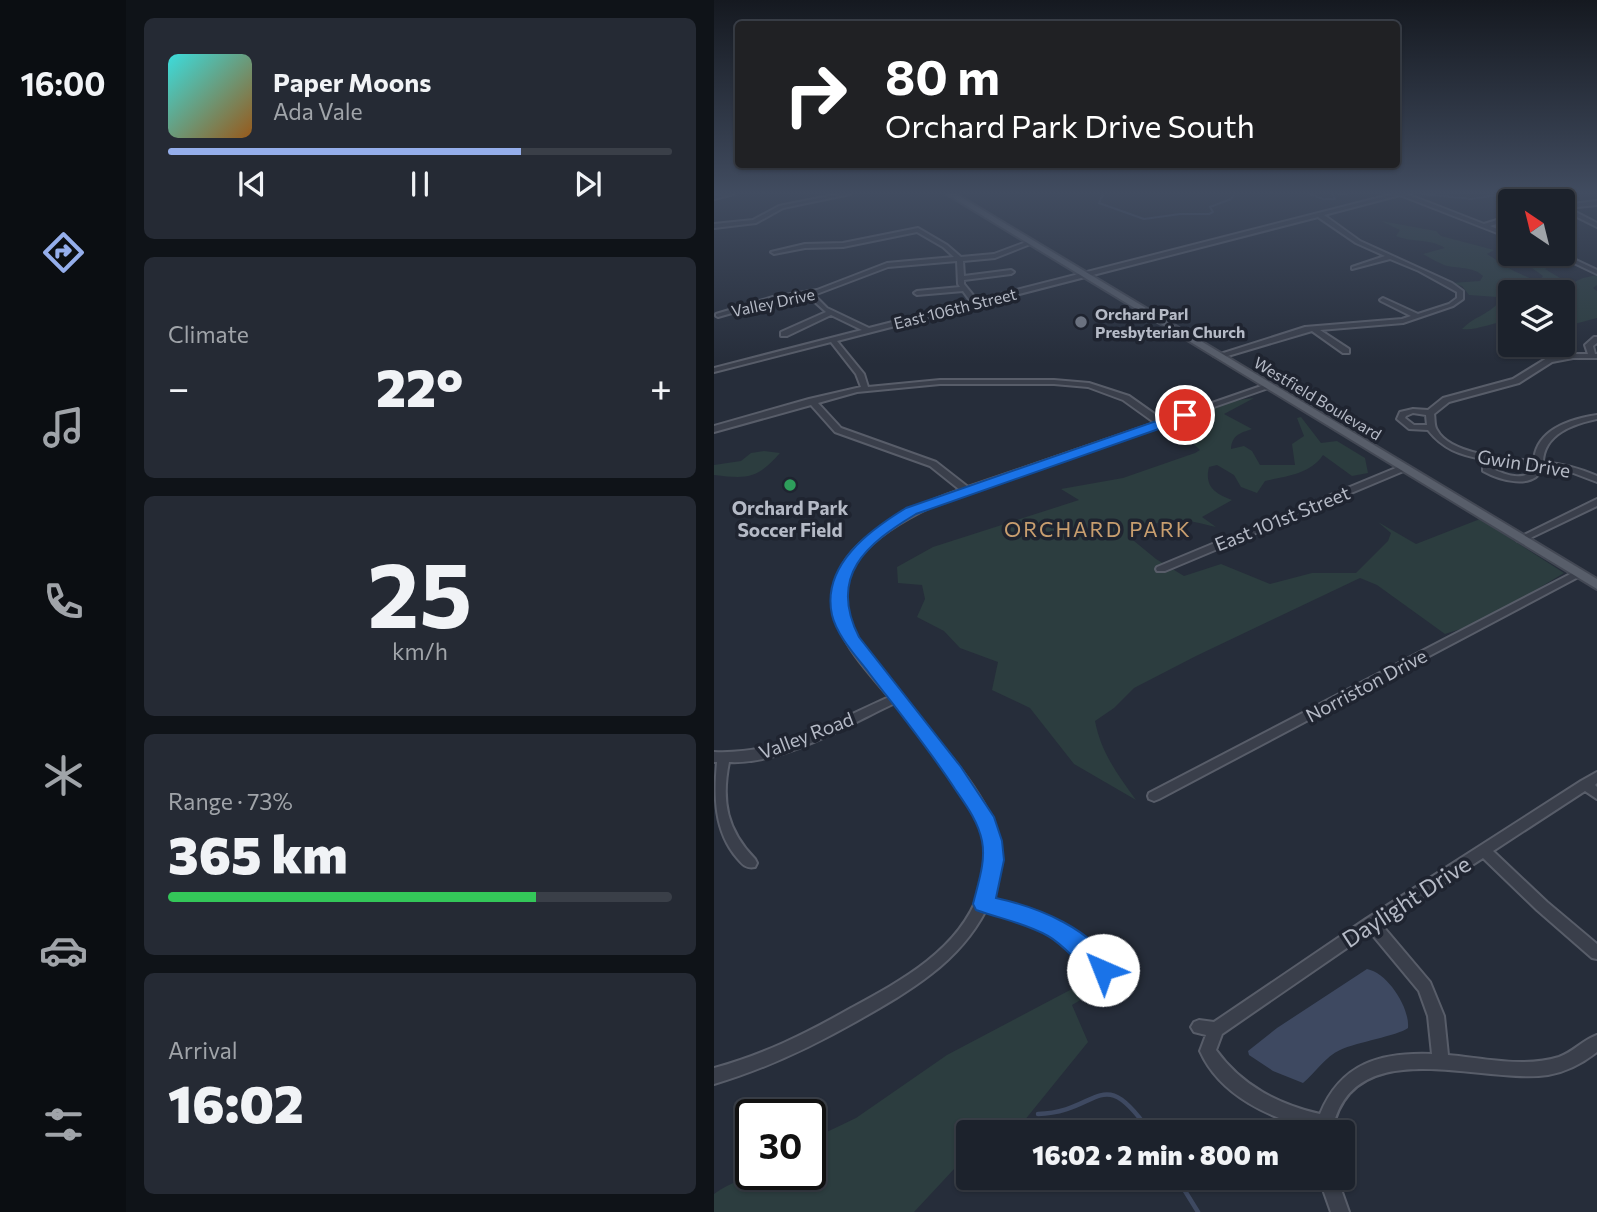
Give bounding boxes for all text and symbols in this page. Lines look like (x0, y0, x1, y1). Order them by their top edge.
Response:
text: 80 m (885, 45, 1000, 105)
icon: right (770, 49, 861, 140)
text: 16:00 (20, 63, 106, 103)
text: Paper Moons (273, 66, 431, 97)
text: Ada Vale (273, 97, 363, 125)
text: Orchard Park Drive South (885, 105, 1255, 145)
icon: previous (233, 165, 271, 203)
icon: pause (401, 165, 439, 203)
icon: next (569, 165, 607, 203)
north arrow (1498, 189, 1575, 266)
map controls (1498, 189, 1575, 357)
icon: directions (39, 228, 88, 277)
button: layers (1498, 280, 1575, 357)
street label: East 106th Street (892, 283, 1019, 332)
street label: Valley Drive (730, 284, 816, 320)
place label: Orchard Parl Presbyterian Church (1095, 304, 1245, 341)
marker: Orchard Parl Presbyterian Church (1073, 314, 1089, 330)
text: Climate (168, 320, 249, 348)
street label: Westfield Boulevard (1251, 352, 1385, 444)
text: 22° (376, 354, 463, 418)
text: − (168, 363, 190, 410)
text: + (650, 363, 672, 410)
pin (1155, 385, 1215, 445)
icon: arrive (1166, 396, 1204, 434)
icon: music (39, 403, 88, 452)
street label: Gwin Drive (1476, 444, 1572, 482)
marker: Orchard Park Soccer Field (782, 477, 798, 493)
street label: East 101st Street (1211, 480, 1353, 556)
place label: Orchard Park Soccer Field (732, 496, 848, 541)
district label: ORCHARD PARK (1004, 516, 1192, 541)
text: 25 (368, 535, 472, 647)
icon: phone (39, 577, 88, 626)
text: km/h (392, 637, 448, 665)
street label: Norriston Drive (1302, 643, 1430, 727)
street label: Valley Road (756, 706, 856, 764)
icon: climate (39, 751, 88, 800)
text: Range · 73% (168, 787, 293, 815)
text: 365 km (168, 821, 348, 885)
street label: Daylight Drive (1337, 849, 1475, 953)
icon: car (39, 926, 88, 975)
position arrow (1066, 933, 1140, 1007)
text: Arrival (168, 1036, 238, 1064)
text: 16:02 (168, 1070, 304, 1134)
speed limit sign: 30 (735, 1099, 826, 1190)
icon: filters (39, 1100, 88, 1149)
text: 16:02 · 2 min · 800 m (1032, 1139, 1279, 1170)

